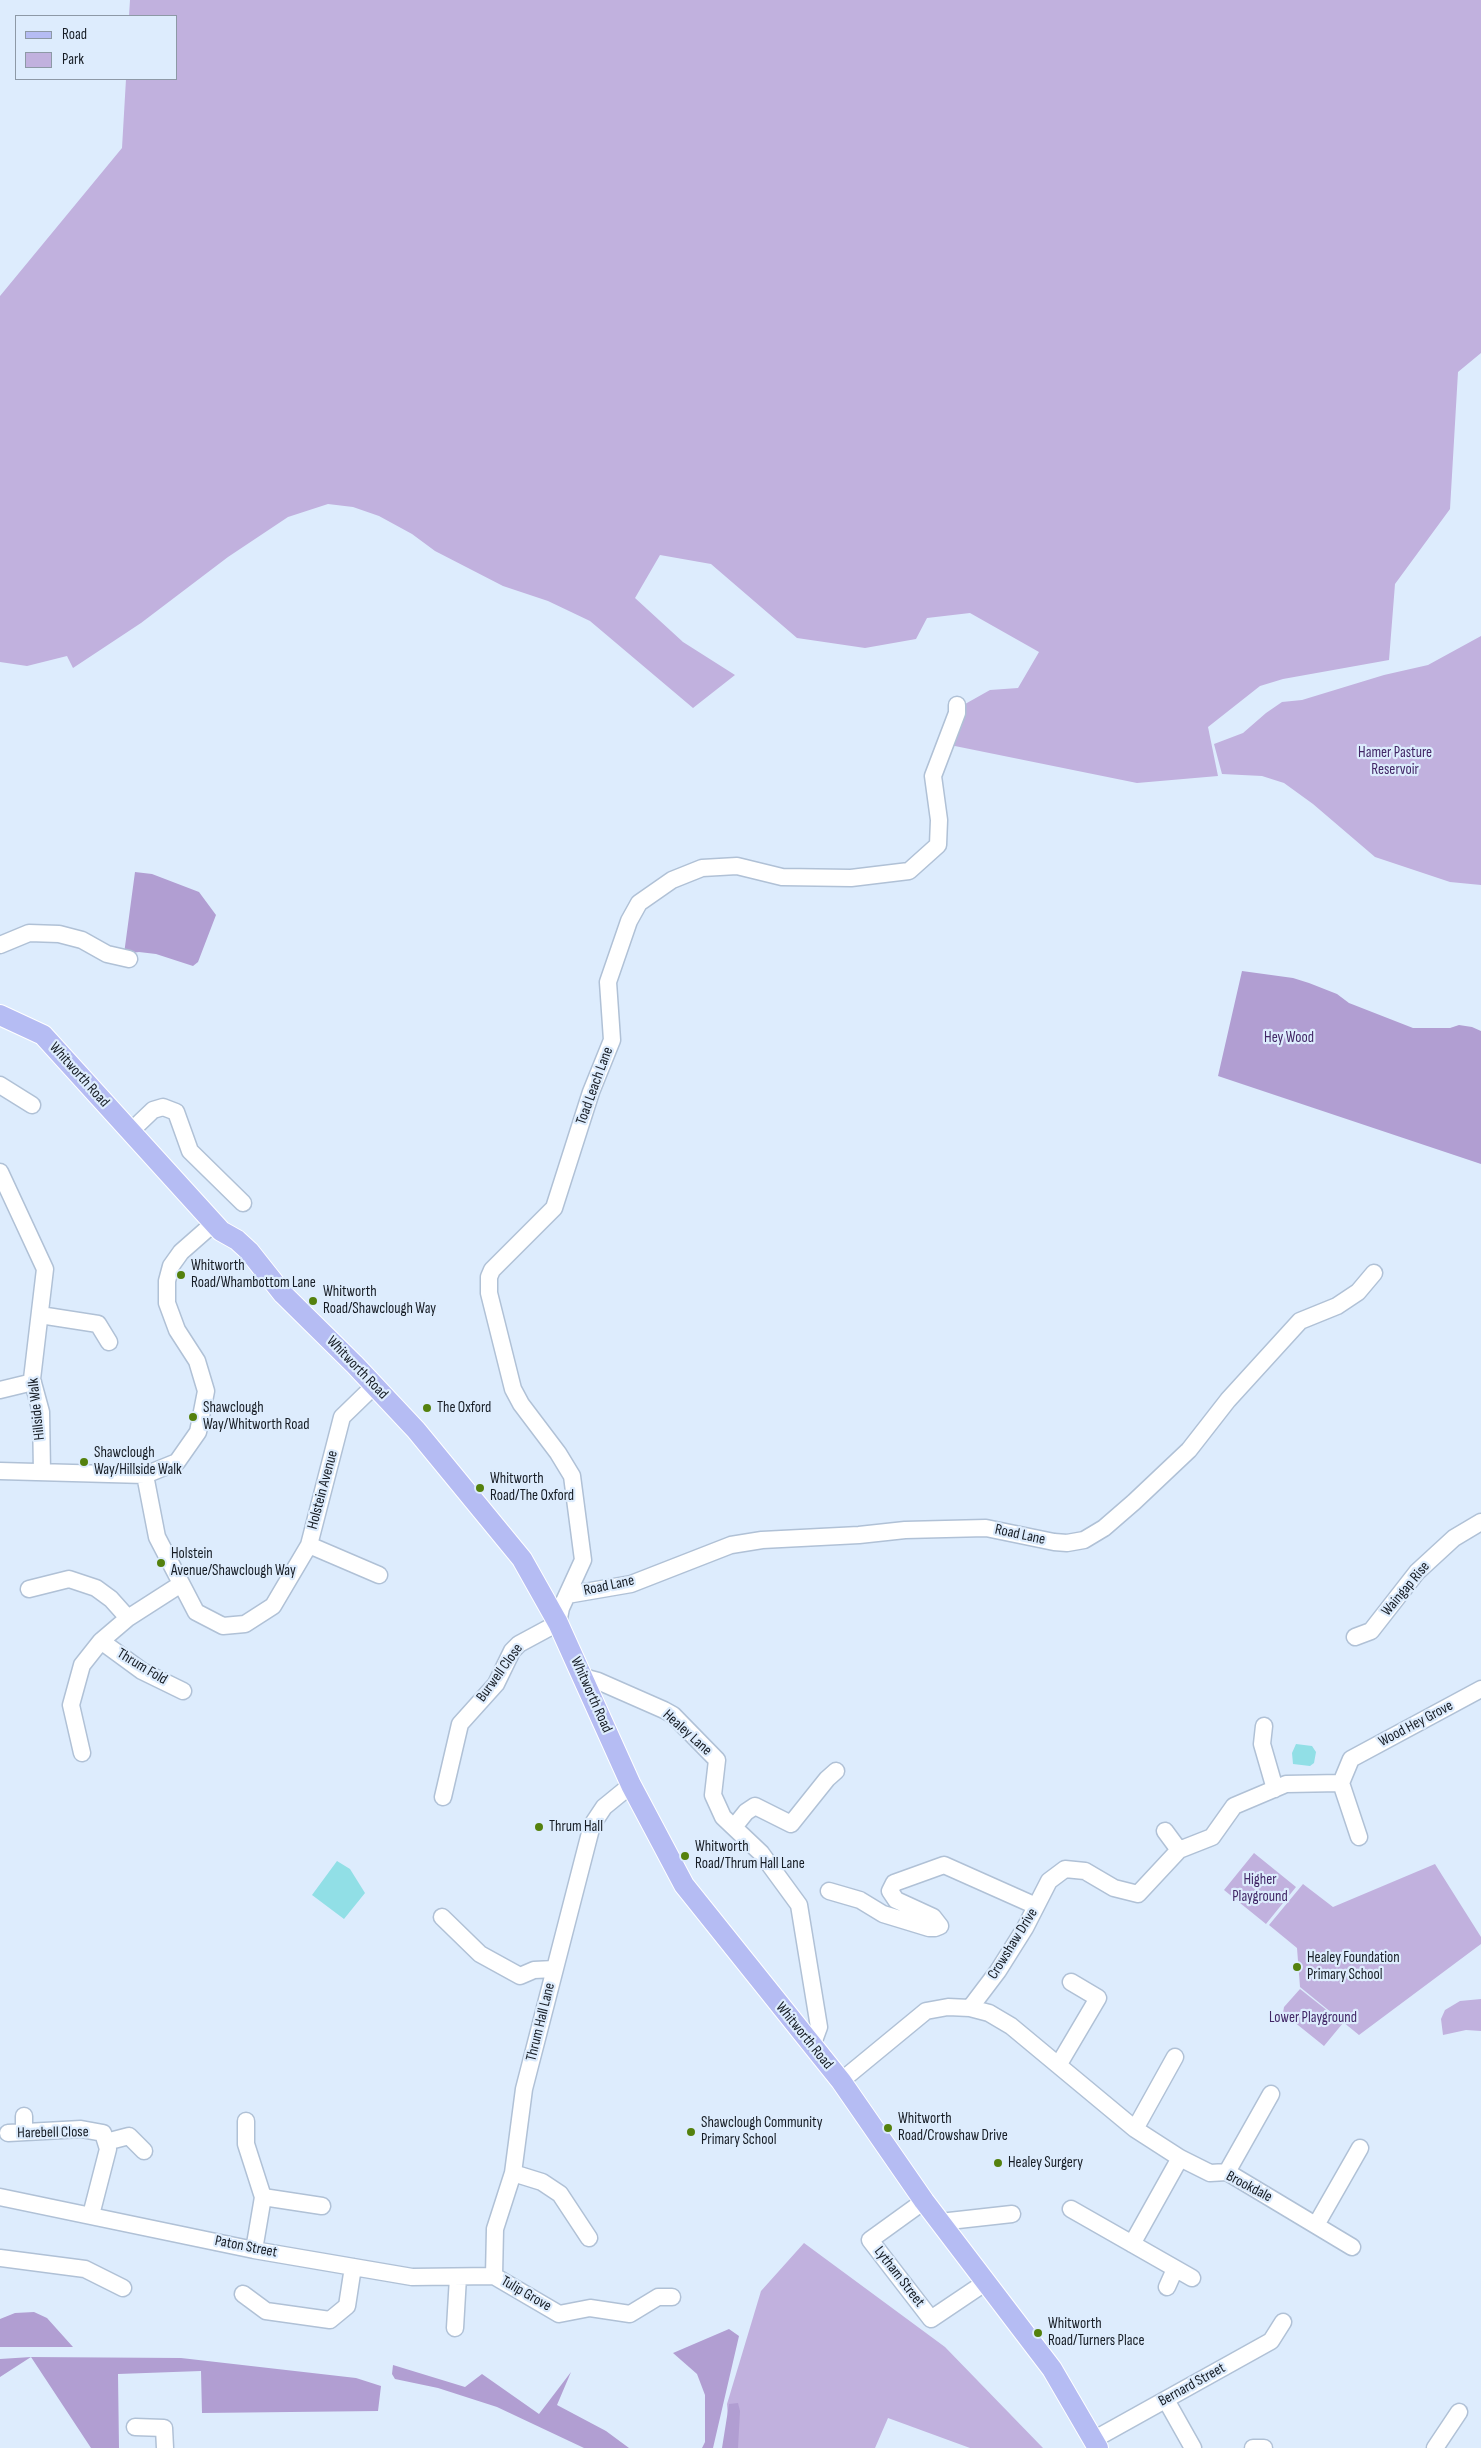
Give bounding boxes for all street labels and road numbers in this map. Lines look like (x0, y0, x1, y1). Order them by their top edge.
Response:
street label: Whitworth Road (45, 1039, 113, 1111)
street label: Toad Leach Lane (573, 1045, 617, 1127)
street label: Whitworth Road (322, 1333, 392, 1403)
street label: Hillside Walk (25, 1377, 49, 1441)
street label: Holstein Avenue (304, 1449, 342, 1531)
street label: Road Lane (993, 1521, 1047, 1549)
street label: Waingap Rise (1378, 1558, 1434, 1620)
street label: Road Lane (582, 1572, 636, 1600)
street label: Burwell Close (473, 1640, 527, 1706)
street label: Thrum Fold (113, 1645, 171, 1689)
street label: Whitworth Road (566, 1654, 616, 1736)
street label: Wood Hey Grove (1376, 1697, 1456, 1751)
street label: Healey Lane (659, 1706, 715, 1760)
street label: Crowshaw Drive (984, 1905, 1042, 1983)
street label: Thrum Hall Lane (523, 1981, 559, 2063)
street label: Whitworth Road (772, 1999, 836, 2073)
street label: Harebell Close (17, 2123, 89, 2143)
street label: Brookdale (1223, 2167, 1275, 2207)
street label: Paton Street (213, 2232, 279, 2262)
street label: Lytham Street (870, 2243, 928, 2311)
street label: Tulip Grove (498, 2272, 554, 2316)
street label: Bernard Street (1155, 2359, 1229, 2411)

